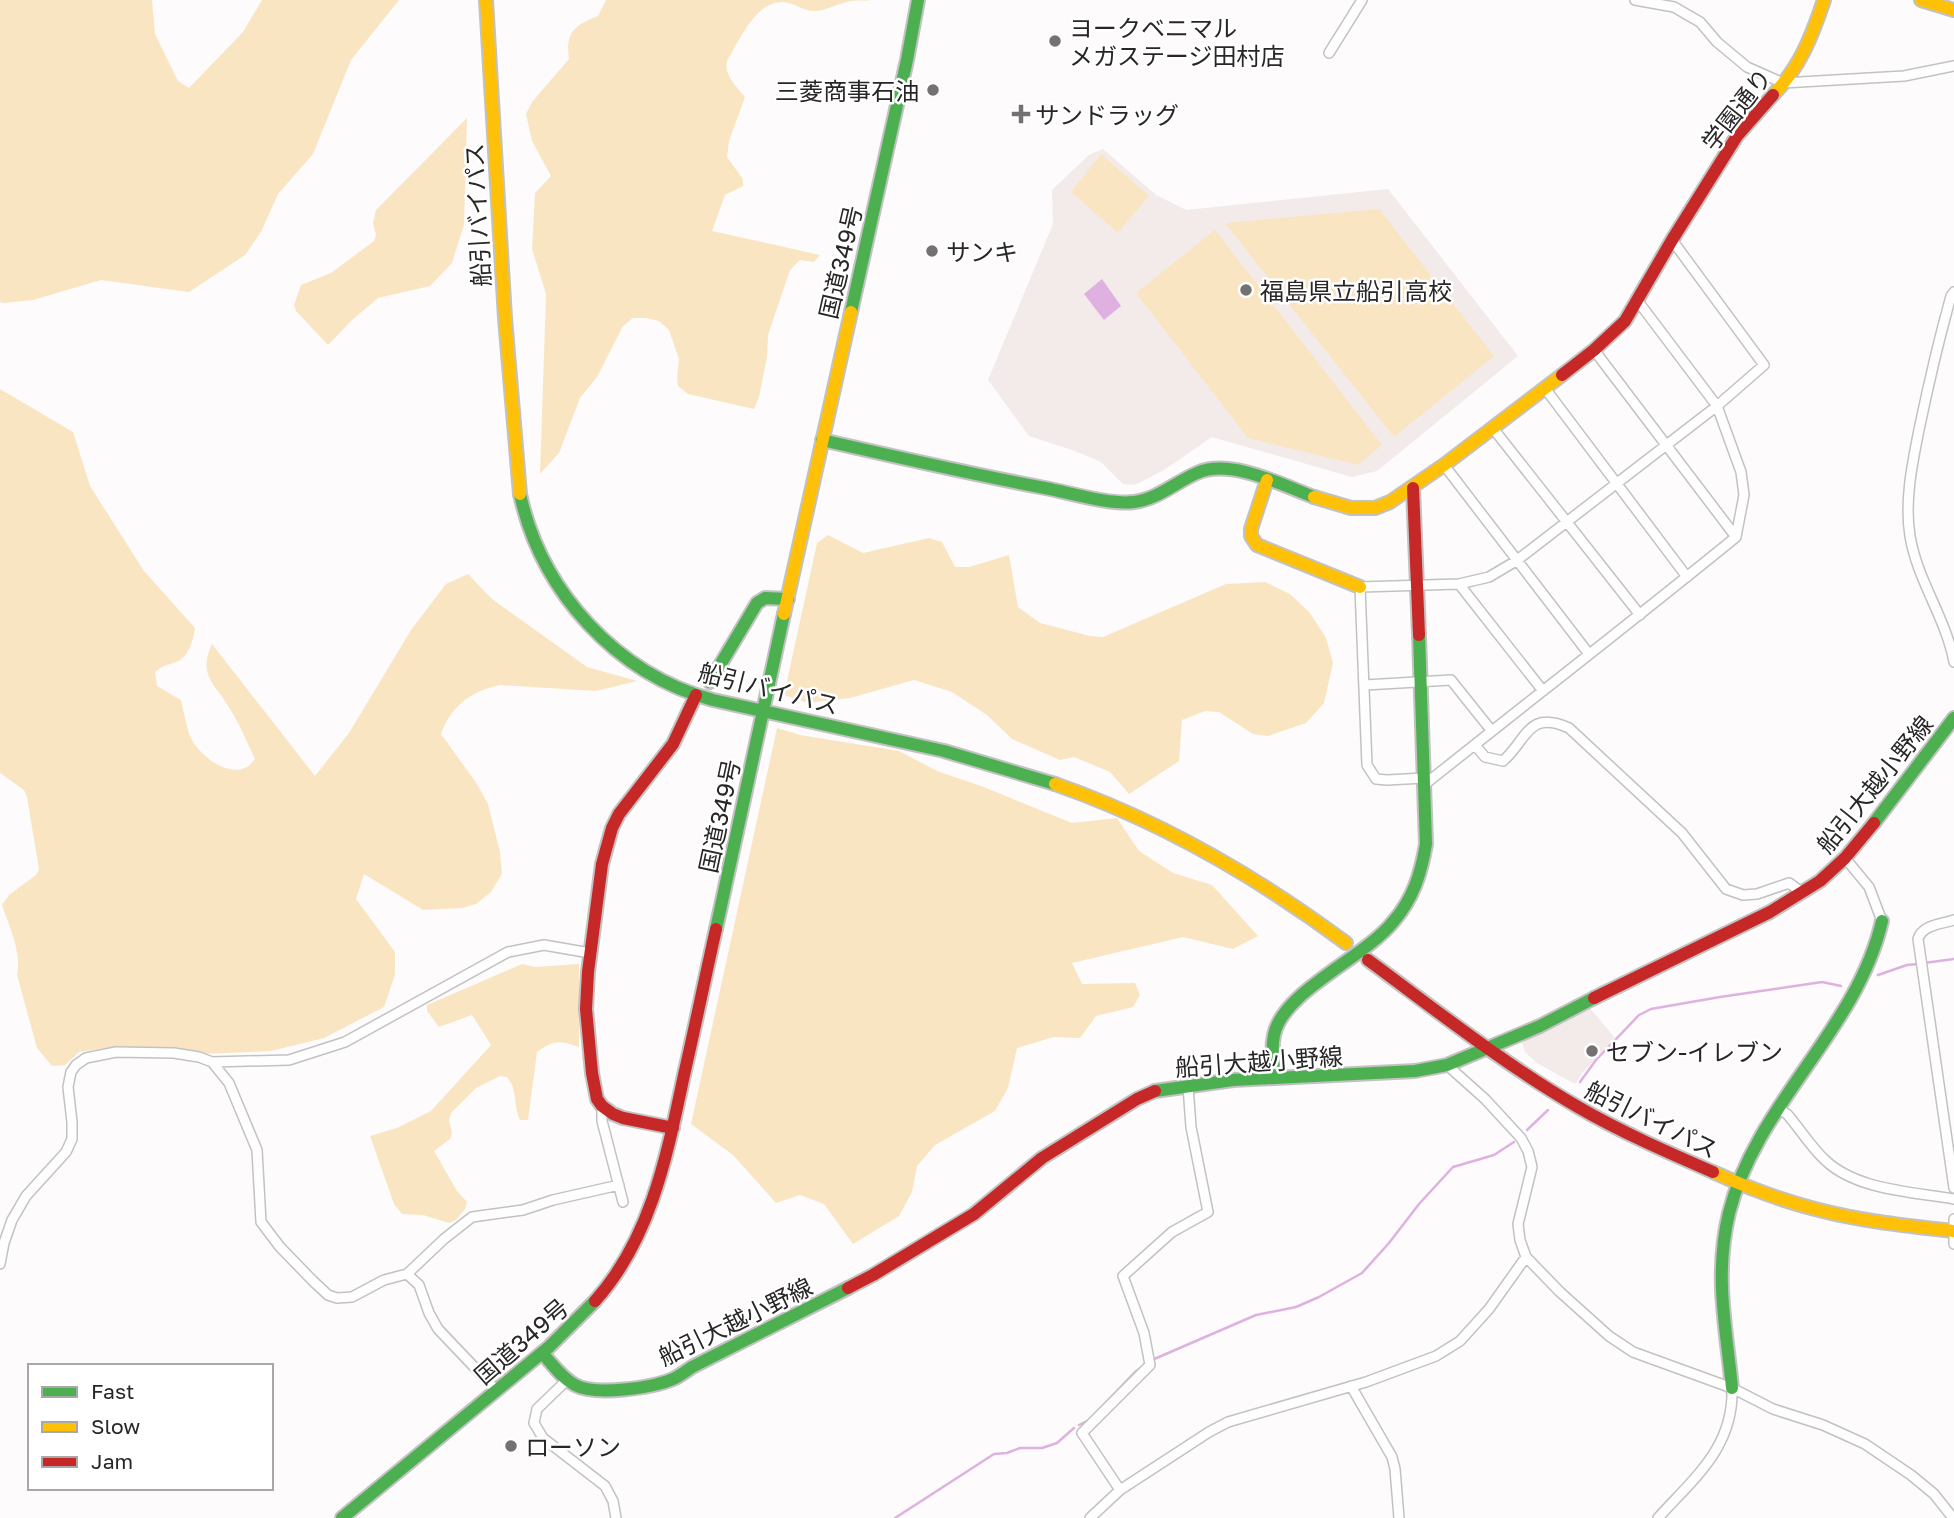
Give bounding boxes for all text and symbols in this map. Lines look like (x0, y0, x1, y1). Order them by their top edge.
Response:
place label: ヨークベニマル メガステージ田村店 (1069, 13, 1285, 70)
marker: ヨークベニマル メガステージ田村店 (1047, 33, 1063, 49)
street label: 学園通り (1695, 62, 1777, 156)
place label: 三菱商事石油 (775, 76, 919, 105)
marker: 三菱商事石油 (925, 82, 941, 98)
place label: サンドラッグ (1035, 100, 1179, 129)
marker: サンドラッグ (1013, 106, 1029, 122)
street label: 船引バイパス (459, 143, 495, 287)
street label: 国道349号 (813, 203, 867, 321)
place label: サンキ (946, 237, 1018, 266)
marker: サンキ (924, 243, 940, 259)
place label: 福島県立船引高校 (1260, 276, 1452, 305)
marker: 福島県立船引高校 (1238, 282, 1254, 298)
street label: 船引バイパス (696, 657, 842, 719)
street label: 船引大越小野線 (1810, 710, 1938, 858)
street label: 国道349号 (693, 757, 745, 875)
place label: セブン-イレブン (1606, 1037, 1783, 1066)
street label: 船引大越小野線 (1174, 1041, 1344, 1081)
marker: セブン-イレブン (1584, 1043, 1600, 1059)
street label: 船引バイパス (1581, 1075, 1723, 1163)
street label: 船引大越小野線 (653, 1271, 817, 1371)
street label: 国道349号 (468, 1292, 574, 1390)
legend (28, 1364, 273, 1490)
text: Fast (91, 1378, 134, 1404)
text: Slow (91, 1413, 140, 1439)
place label: ローソン (525, 1432, 621, 1461)
marker: ローソン (503, 1438, 519, 1454)
text: Jam (91, 1448, 133, 1474)

